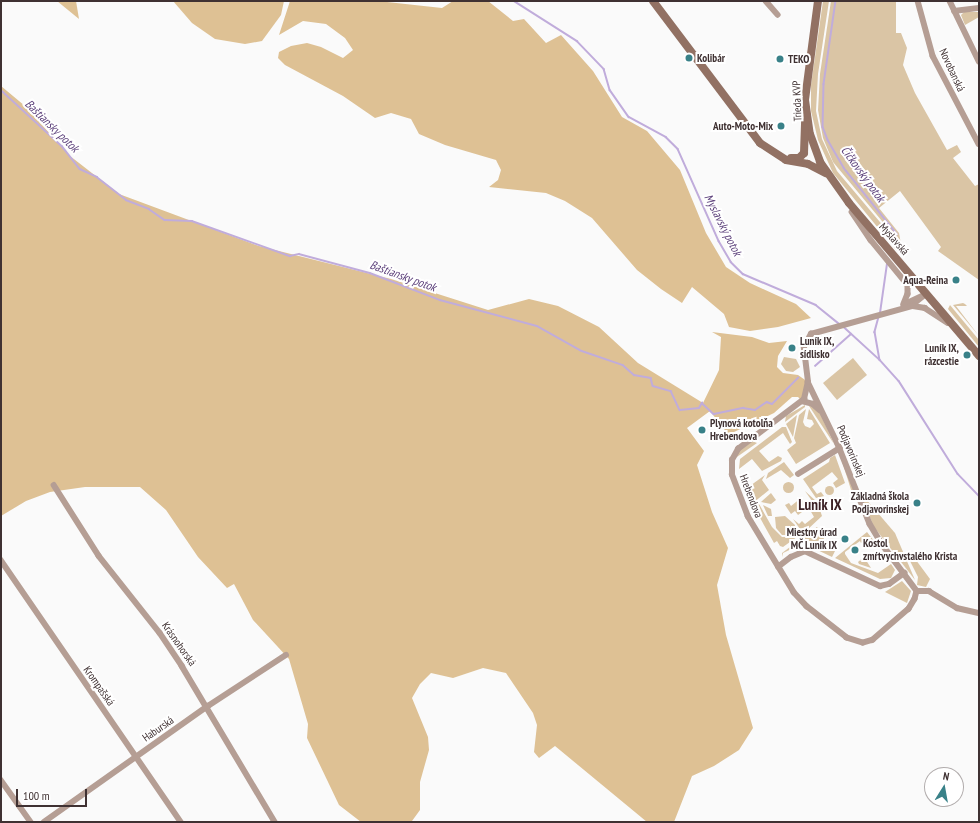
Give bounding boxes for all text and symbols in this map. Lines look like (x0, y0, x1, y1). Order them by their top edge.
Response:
street label: Novobanská (936, 46, 968, 94)
place label: Kolibár (697, 51, 725, 65)
place label: TEKO (788, 52, 809, 66)
marker: Kolibár (684, 53, 694, 63)
marker: TEKO (775, 54, 785, 64)
street label: Trieda KVP (790, 80, 804, 122)
water label: Baštiansky potok (22, 97, 82, 155)
place label: Auto-Moto-Mix (713, 119, 773, 133)
marker: Auto-Moto-Mix (776, 121, 786, 131)
water label: Čičkovský potok (838, 143, 888, 205)
water label: Myslavský potok (701, 192, 745, 258)
street label: Myslavská (876, 220, 912, 258)
water label: Baštiansky potok (368, 257, 438, 295)
place label: Aqua-Reina (903, 273, 948, 287)
marker: Aqua-Reina (951, 275, 961, 285)
place label: Luník IX, sídlisko (800, 335, 835, 361)
place label: Luník IX, rázcestie (924, 342, 959, 368)
marker: Luník IX, sídlisko (787, 343, 797, 353)
marker: Luník IX, rázcestie (962, 350, 972, 360)
place label: Plynová kotolňa Hrebendova (710, 417, 773, 443)
street label: Podjavorinskej (834, 423, 868, 479)
marker: Plynová kotolňa Hrebendova (697, 425, 707, 435)
street label: Hrebendova (737, 472, 765, 520)
place label: Základná škola Podjavorinskej (851, 490, 909, 516)
district label: Luník IX (798, 496, 842, 514)
marker: Základná škola Podjavorinskej (912, 498, 922, 508)
place label: Miestny úrad MČ Luník IX (786, 526, 837, 552)
marker: Miestny úrad MČ Luník IX (840, 534, 850, 544)
place label: Kostol zmŕtvychvstalého Krista (863, 537, 957, 563)
marker: Kostol zmŕtvychvstalého Krista (850, 545, 860, 555)
street label: Krásnohorská (159, 619, 199, 669)
street label: Krompašská (81, 664, 117, 708)
street label: Haburská (140, 713, 176, 745)
north arrow (924, 767, 964, 807)
text: N (942, 769, 950, 784)
scale bar (18, 781, 89, 807)
text: 100 m (23, 788, 50, 803)

